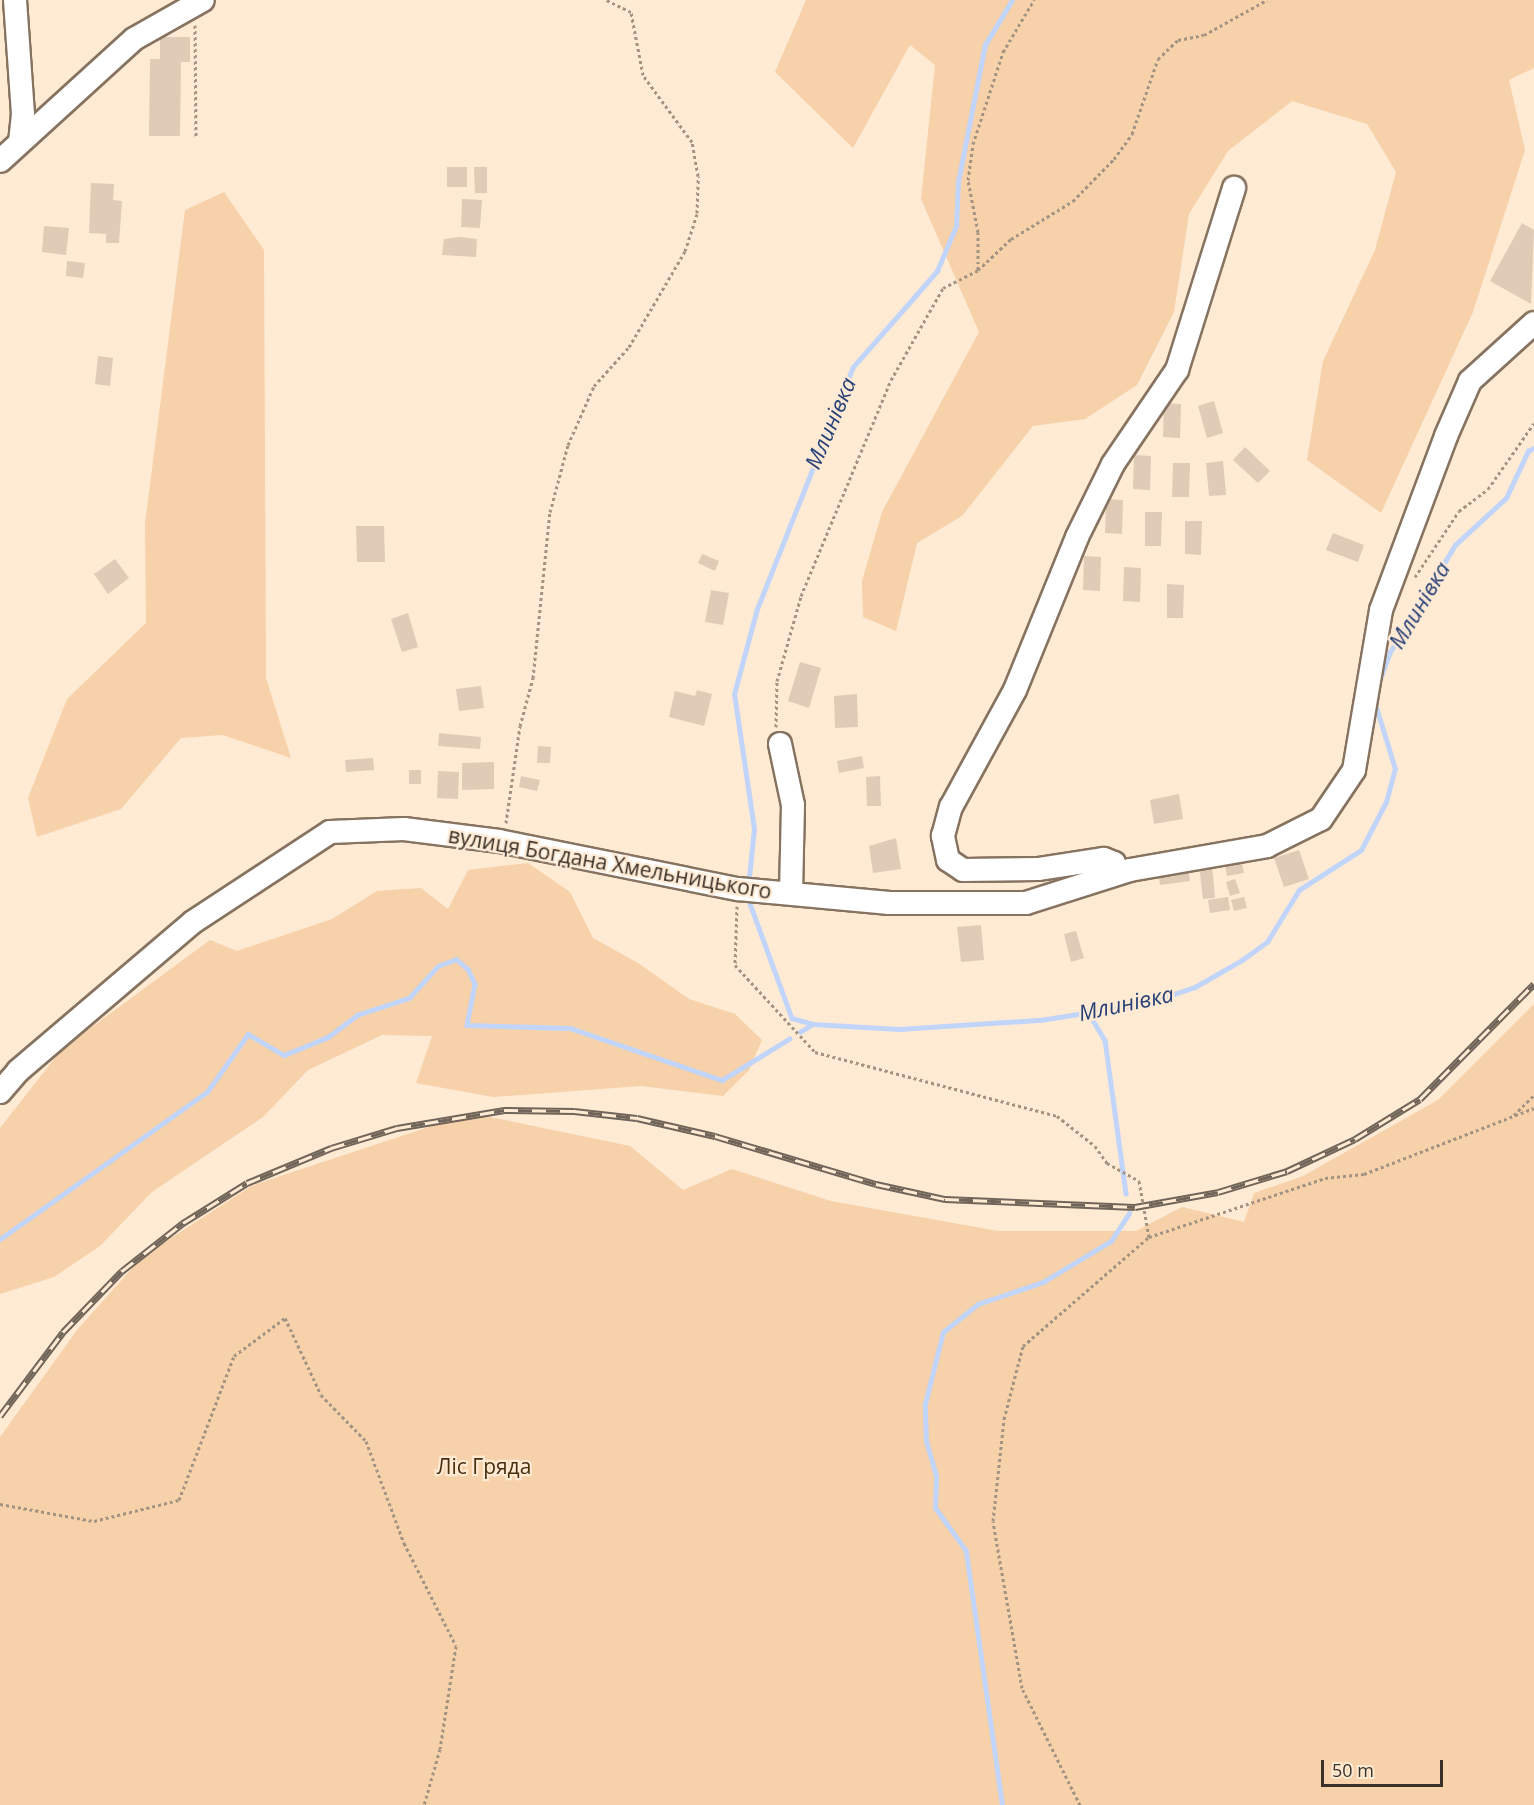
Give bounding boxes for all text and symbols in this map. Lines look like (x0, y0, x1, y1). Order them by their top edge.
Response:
water label: Млинівка (799, 373, 861, 473)
water label: Млинівка (1383, 557, 1455, 653)
street label: вулиця Богдана Хмельницького (446, 822, 774, 904)
water label: Млинівка (1076, 980, 1176, 1026)
park label: Ліс Гряда (437, 1453, 531, 1479)
scale bar (1324, 1748, 1446, 1786)
text: 50 m (1332, 1758, 1374, 1782)

